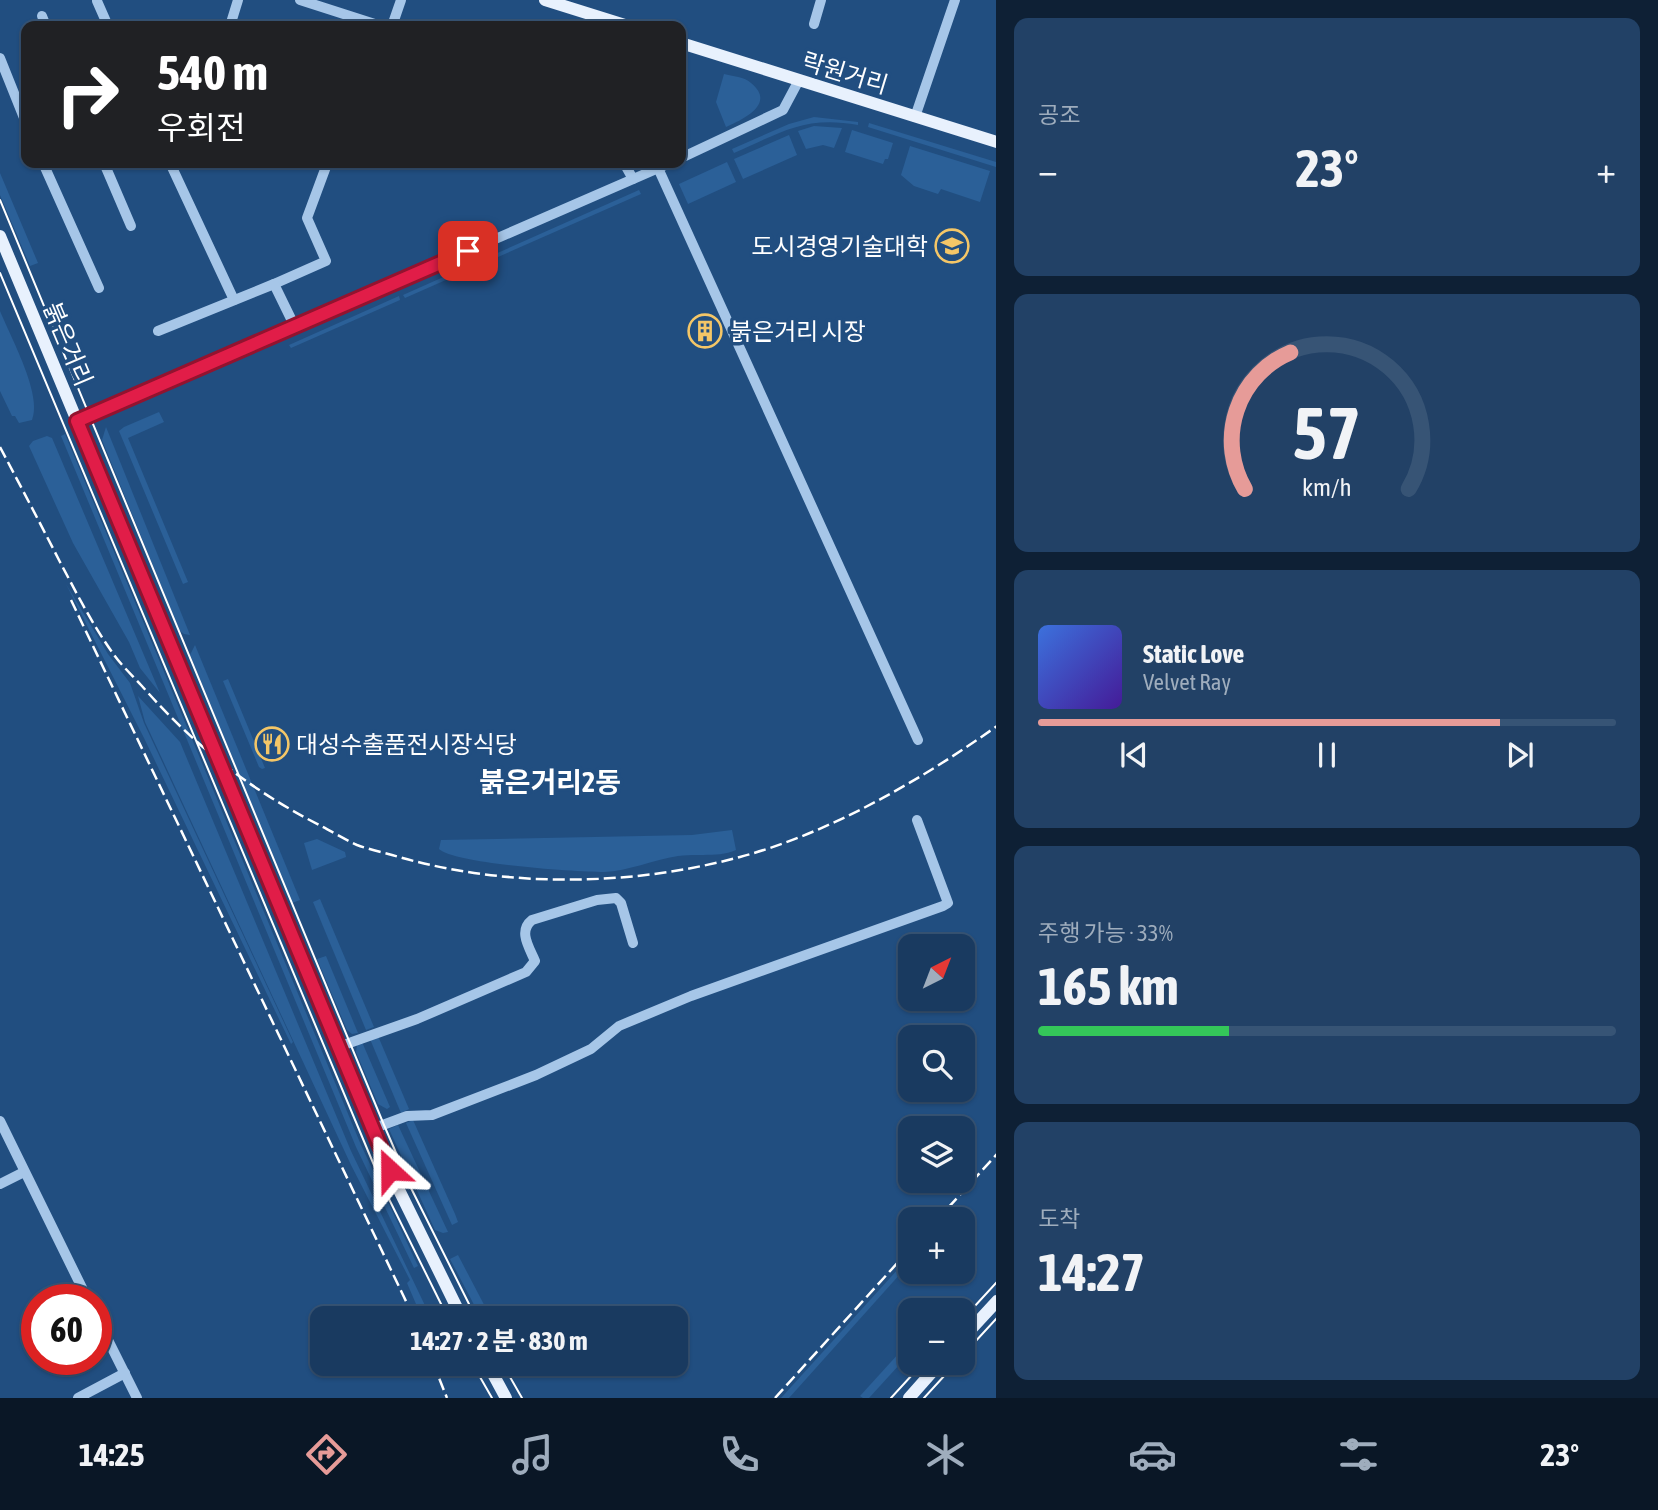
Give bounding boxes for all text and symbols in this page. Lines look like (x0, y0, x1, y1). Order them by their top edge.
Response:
text: 540 m (157, 44, 268, 100)
street label: 락원거리 (799, 47, 891, 99)
icon: right (42, 49, 133, 140)
text: 공조 (1038, 102, 1080, 128)
text: 우회전 (157, 109, 245, 146)
text: 23° (1295, 138, 1359, 198)
text: − (1038, 148, 1058, 191)
text: + (1596, 148, 1616, 191)
pin (438, 221, 498, 281)
school or university icon: 도시경영기술대학 (933, 227, 971, 265)
icon: arrive (449, 232, 487, 270)
place label: 도시경영기술대학 (751, 233, 928, 260)
street label: 붉은거리 (38, 298, 98, 390)
building icon: 붉은거리 시장 (686, 312, 724, 350)
place label: 붉은거리 시장 (730, 318, 866, 345)
text: 57 (1293, 391, 1361, 474)
text: km/h (1302, 473, 1352, 501)
text: Static Love (1143, 639, 1244, 669)
text: Velvet Ray (1143, 669, 1231, 695)
restaurant icon: 대성수출품전시장식당 (253, 725, 291, 763)
place label: 대성수출품전시장식당 (296, 731, 517, 758)
icon: previous (1115, 736, 1153, 774)
icon: pause (1308, 736, 1346, 774)
icon: next (1501, 736, 1539, 774)
district label: 붉은거리2동 (479, 766, 621, 798)
text: 주행 가능 · 33% (1038, 920, 1173, 946)
north arrow (898, 934, 975, 1012)
map controls (898, 934, 975, 1375)
text: 165 km (1038, 956, 1179, 1016)
button: search (898, 1025, 975, 1102)
button: layers (898, 1116, 975, 1193)
position arrow (353, 1133, 427, 1207)
text: 도착 (1038, 1206, 1080, 1232)
button: + (898, 1207, 975, 1284)
text: 14:27 (1038, 1242, 1145, 1302)
speed limit sign: 60 (21, 1284, 112, 1375)
button: − (898, 1298, 975, 1375)
text: 14:27 · 2 분 · 830 m (410, 1326, 588, 1356)
icon: directions (302, 1430, 351, 1479)
icon: music (508, 1430, 557, 1479)
icon: phone (715, 1430, 764, 1479)
icon: climate (921, 1430, 970, 1479)
icon: car (1128, 1430, 1177, 1479)
icon: filters (1334, 1430, 1383, 1479)
text: 14:25 (79, 1436, 145, 1473)
text: 23° (1540, 1436, 1579, 1473)

